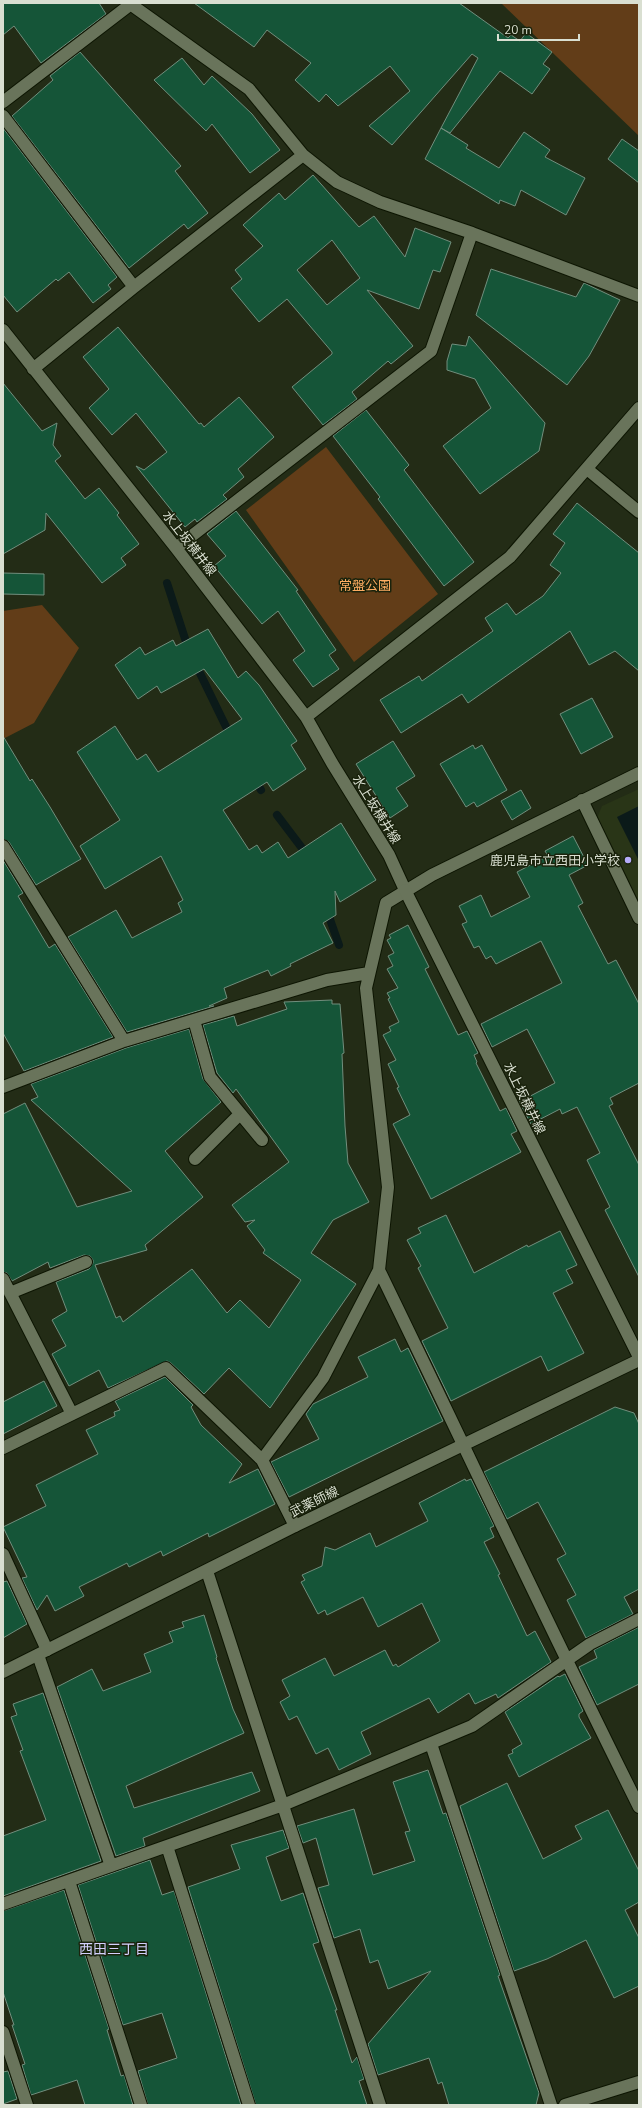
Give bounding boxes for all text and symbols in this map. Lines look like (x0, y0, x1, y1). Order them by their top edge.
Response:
scale bar (498, 16, 579, 42)
text: 20 m (504, 22, 532, 38)
street label: 水上坂横井線 (158, 507, 220, 580)
park label: 常盤公園 (339, 577, 391, 595)
street label: 水上坂横井線 (348, 772, 404, 847)
place label: 鹿児島市立西田小学校 (490, 852, 620, 870)
marker: 鹿児島市立西田小学校 (623, 855, 633, 865)
street label: 水上坂横井線 (499, 1059, 549, 1137)
street label: 武薬師線 (287, 1482, 342, 1521)
district label: 西田三丁目 (79, 1940, 149, 1959)

